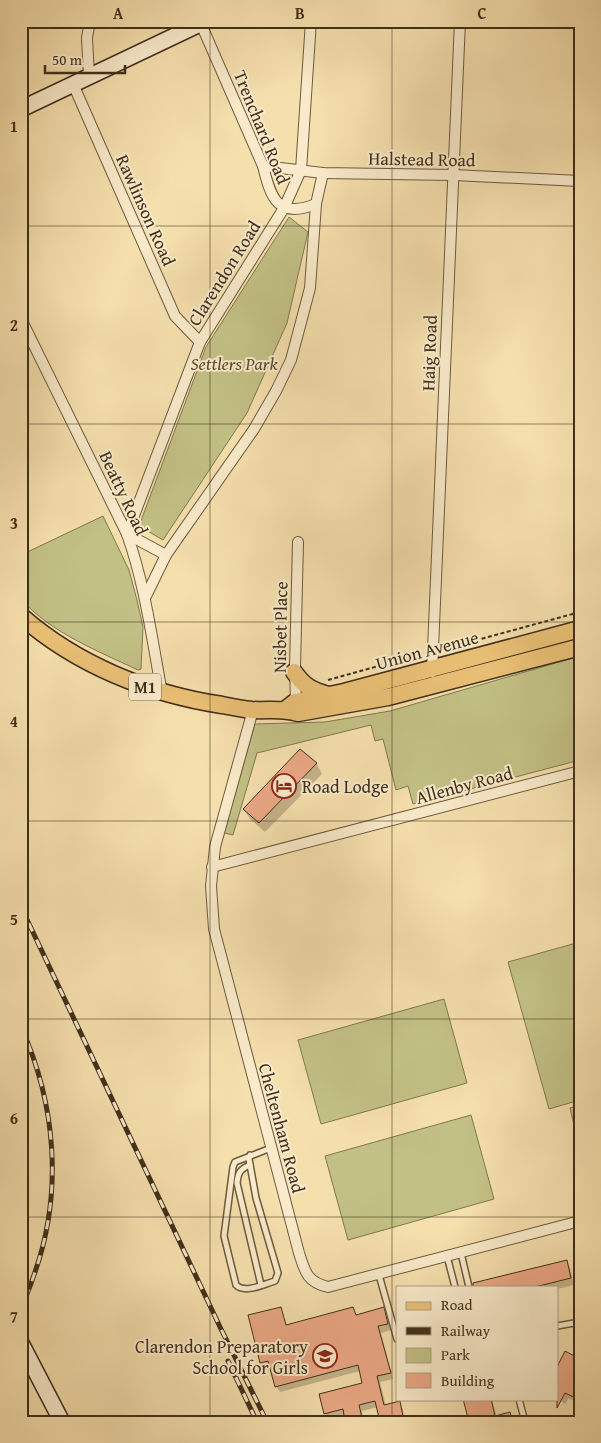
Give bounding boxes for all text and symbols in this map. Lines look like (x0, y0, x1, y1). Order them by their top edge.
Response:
text: A (113, 1, 124, 25)
text: B (295, 1, 305, 25)
text: C (477, 1, 487, 25)
scale bar (45, 42, 125, 74)
text: 50 m (52, 49, 83, 70)
street label: Trenchard Road (227, 66, 297, 188)
text: 1 (10, 114, 18, 138)
street label: Halstead Road (368, 145, 476, 173)
street label: Rawlinson Road (109, 150, 183, 271)
street label: Clarendon Road (181, 215, 267, 331)
text: 2 (10, 313, 18, 337)
street label: Haig Road (414, 314, 444, 391)
park label: Settlers Park (190, 350, 278, 377)
street label: Beatty Road (93, 446, 156, 540)
text: 3 (10, 511, 18, 535)
street label: Nisbet Place (266, 581, 294, 673)
street label: Union Avenue (373, 623, 481, 677)
road number: M1 (129, 674, 161, 700)
text: 4 (10, 709, 18, 733)
street label: Allenby Road (412, 759, 516, 811)
hotel icon: Road Lodge (271, 773, 297, 799)
place label: Road Lodge (302, 773, 389, 800)
text: 5 (10, 907, 18, 931)
street label: Cheltenham Road (252, 1060, 312, 1196)
text: 6 (10, 1106, 18, 1130)
legend (396, 1286, 558, 1400)
text: Road (441, 1294, 472, 1315)
text: 7 (10, 1304, 18, 1328)
text: Railway (441, 1320, 491, 1341)
place label: Clarendon Preparatory School for Girls (135, 1333, 308, 1381)
school or university icon: Clarendon Preparatory School for Girls (312, 1343, 338, 1369)
text: Park (441, 1344, 470, 1365)
text: Building (441, 1370, 495, 1391)

